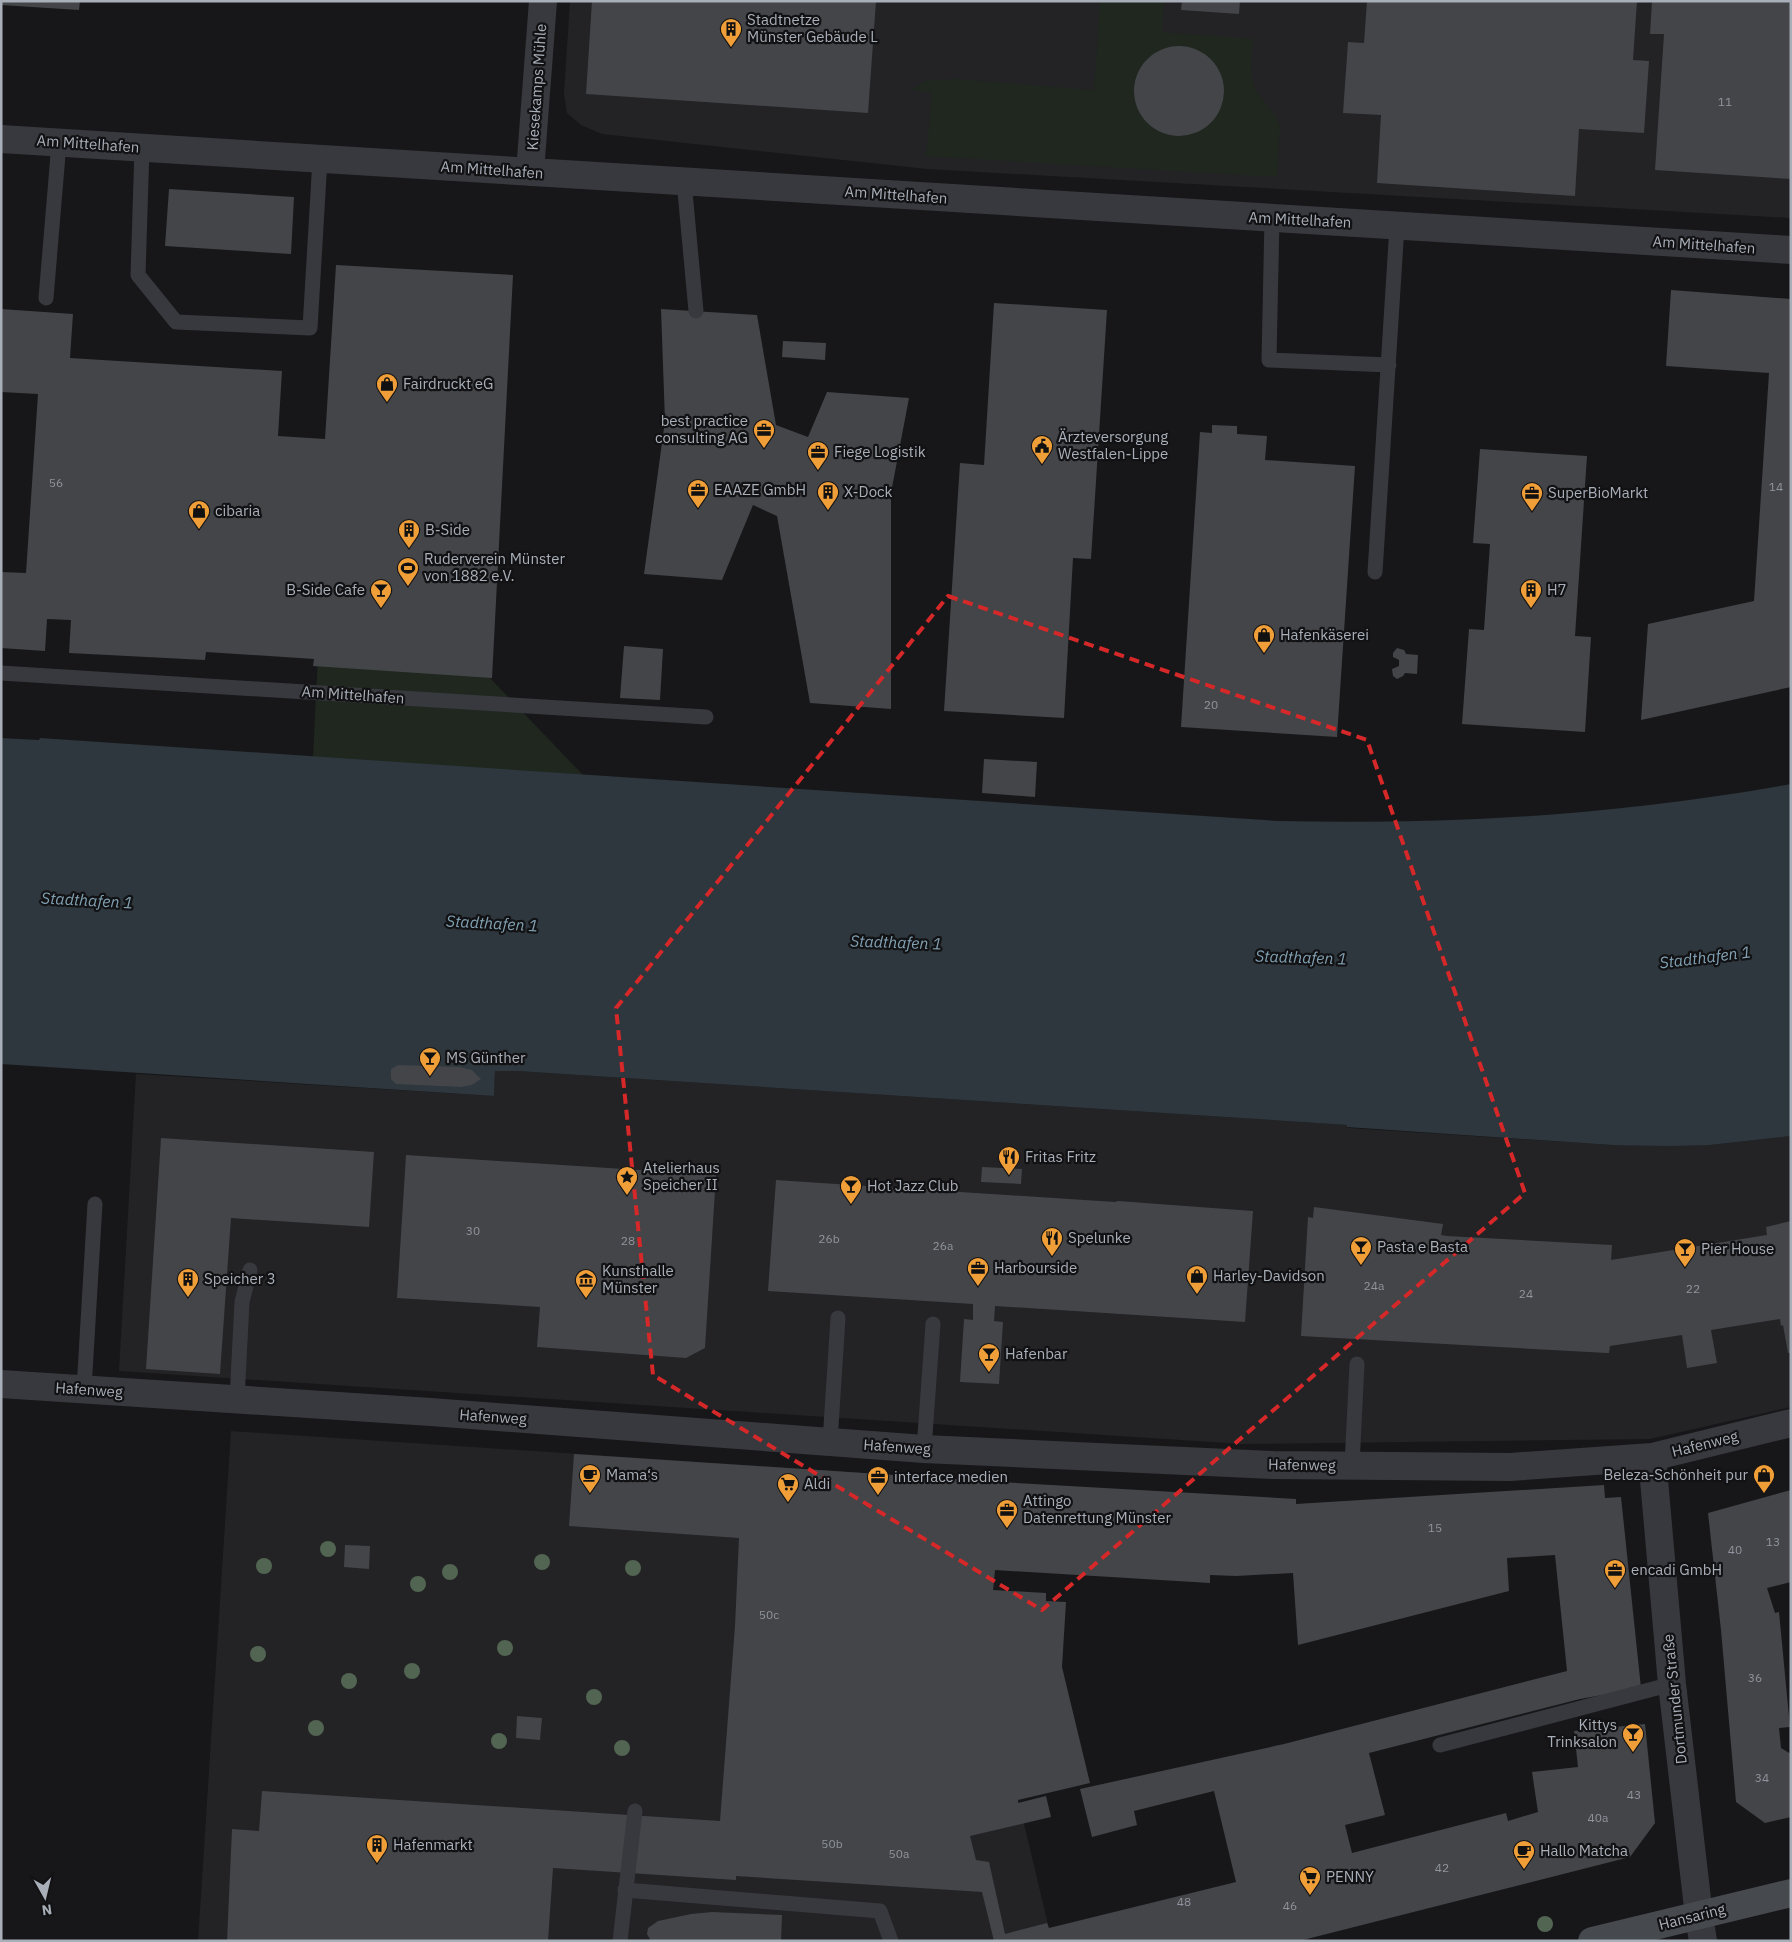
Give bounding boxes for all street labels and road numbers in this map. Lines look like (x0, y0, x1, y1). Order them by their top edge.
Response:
street label: Kiesekamps Mühle (523, 23, 550, 151)
street label: Am Mittelhafen (36, 130, 140, 157)
street label: Am Mittelhafen (440, 156, 544, 183)
street label: Am Mittelhafen (844, 181, 948, 208)
street label: Am Mittelhafen (1248, 207, 1352, 232)
street label: Am Mittelhafen (1652, 231, 1756, 258)
street label: Am Mittelhafen (301, 681, 405, 708)
street label: Hafenweg (55, 1378, 124, 1401)
street label: Hafenweg (459, 1405, 528, 1428)
street label: Hafenweg (1670, 1426, 1740, 1461)
street label: Hafenweg (863, 1435, 932, 1458)
street label: Hafenweg (1268, 1454, 1336, 1475)
street label: Dortmunder Straße (1658, 1633, 1691, 1765)
street label: Hansaring (1657, 1899, 1727, 1934)

